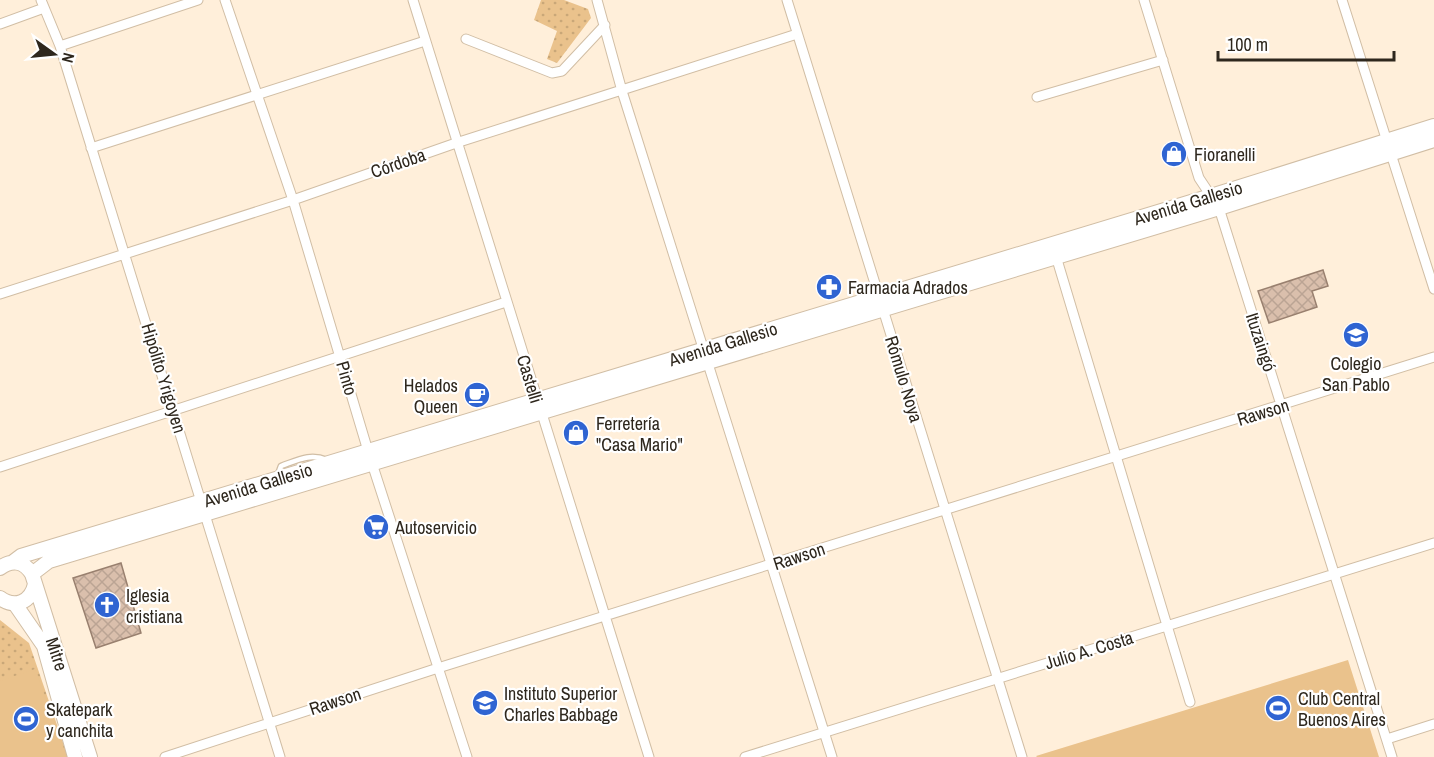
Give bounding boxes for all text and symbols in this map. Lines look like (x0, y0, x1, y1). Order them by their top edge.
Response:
north arrow (24, 24, 84, 84)
scale bar (1218, 24, 1394, 62)
text: 100 m (1227, 32, 1268, 57)
text: N (57, 50, 80, 65)
shop icon: Fioranelli (1159, 139, 1189, 169)
street label: Córdoba (367, 142, 429, 184)
place label: Fioranelli (1194, 142, 1256, 167)
street label: Avenida Gallesio (1130, 175, 1245, 232)
pharmacy icon: Farmacia Adrados (814, 272, 844, 302)
place label: Farmacia Adrados (848, 275, 968, 300)
street label: Ituzaingó (1240, 309, 1282, 375)
street label: Avenida Gallesio (665, 316, 780, 373)
street label: Hipólito Yrigoyen (135, 320, 193, 436)
school or university icon: Colegio San Pablo (1341, 320, 1371, 350)
street label: Rómulo Noya (879, 333, 929, 425)
place label: Colegio San Pablo (1322, 351, 1390, 397)
street label: Castelli (511, 352, 549, 406)
street label: Pinto (330, 358, 364, 398)
place label: Helados Queen (404, 373, 458, 419)
cafe icon: Helados Queen (462, 380, 492, 410)
street label: Rawson (1234, 392, 1292, 432)
place label: Ferretería "Casa Mario" (596, 411, 683, 457)
shop icon: Ferretería "Casa Mario" (561, 418, 591, 448)
street label: Avenida Gallesio (200, 457, 315, 514)
supermarket icon: Autoservicio (361, 512, 391, 542)
place label: Autoservicio (394, 515, 477, 540)
street label: Rawson (770, 536, 828, 576)
place label: Iglesia cristiana (126, 583, 183, 629)
church icon: Iglesia cristiana (92, 590, 122, 620)
street label: Julio A. Costa (1042, 625, 1136, 675)
street label: Mitre (40, 634, 74, 674)
street label: Rawson (306, 681, 364, 721)
place label: Instituto Superior Charles Babbage (504, 681, 618, 727)
place label: Club Central Buenos Aires (1298, 686, 1386, 732)
school or university icon: Instituto Superior Charles Babbage (470, 688, 500, 718)
sports icon: Club Central Buenos Aires (1263, 693, 1293, 723)
place label: Skatepark y canchita (46, 697, 113, 743)
sports icon: Skatepark y canchita (11, 704, 41, 734)

